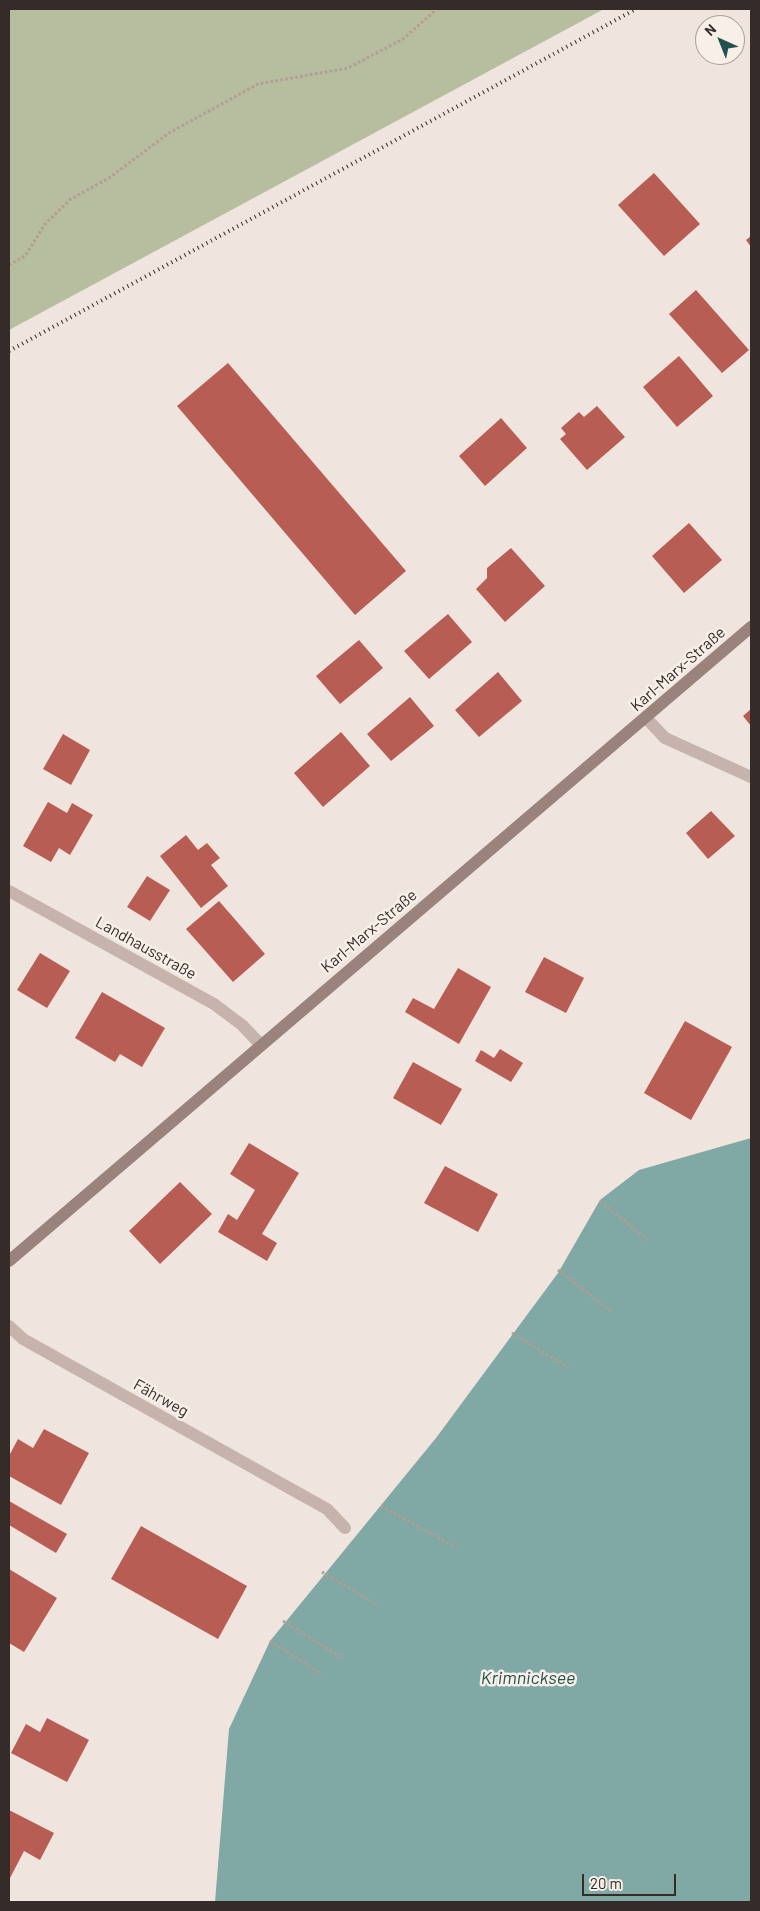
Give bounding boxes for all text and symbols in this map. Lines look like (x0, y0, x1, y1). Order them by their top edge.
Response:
north arrow (695, 15, 745, 65)
text: N (701, 20, 719, 39)
street label: Karl-Marx-Straße (627, 623, 729, 715)
street label: Karl-Marx-Straße (317, 885, 421, 977)
street label: Landhausstraße (92, 912, 200, 984)
street label: Fährweg (130, 1375, 192, 1421)
water label: Krimnicksee (481, 1667, 575, 1689)
scale bar (585, 1864, 679, 1896)
text: 20 m (590, 1874, 622, 1892)

